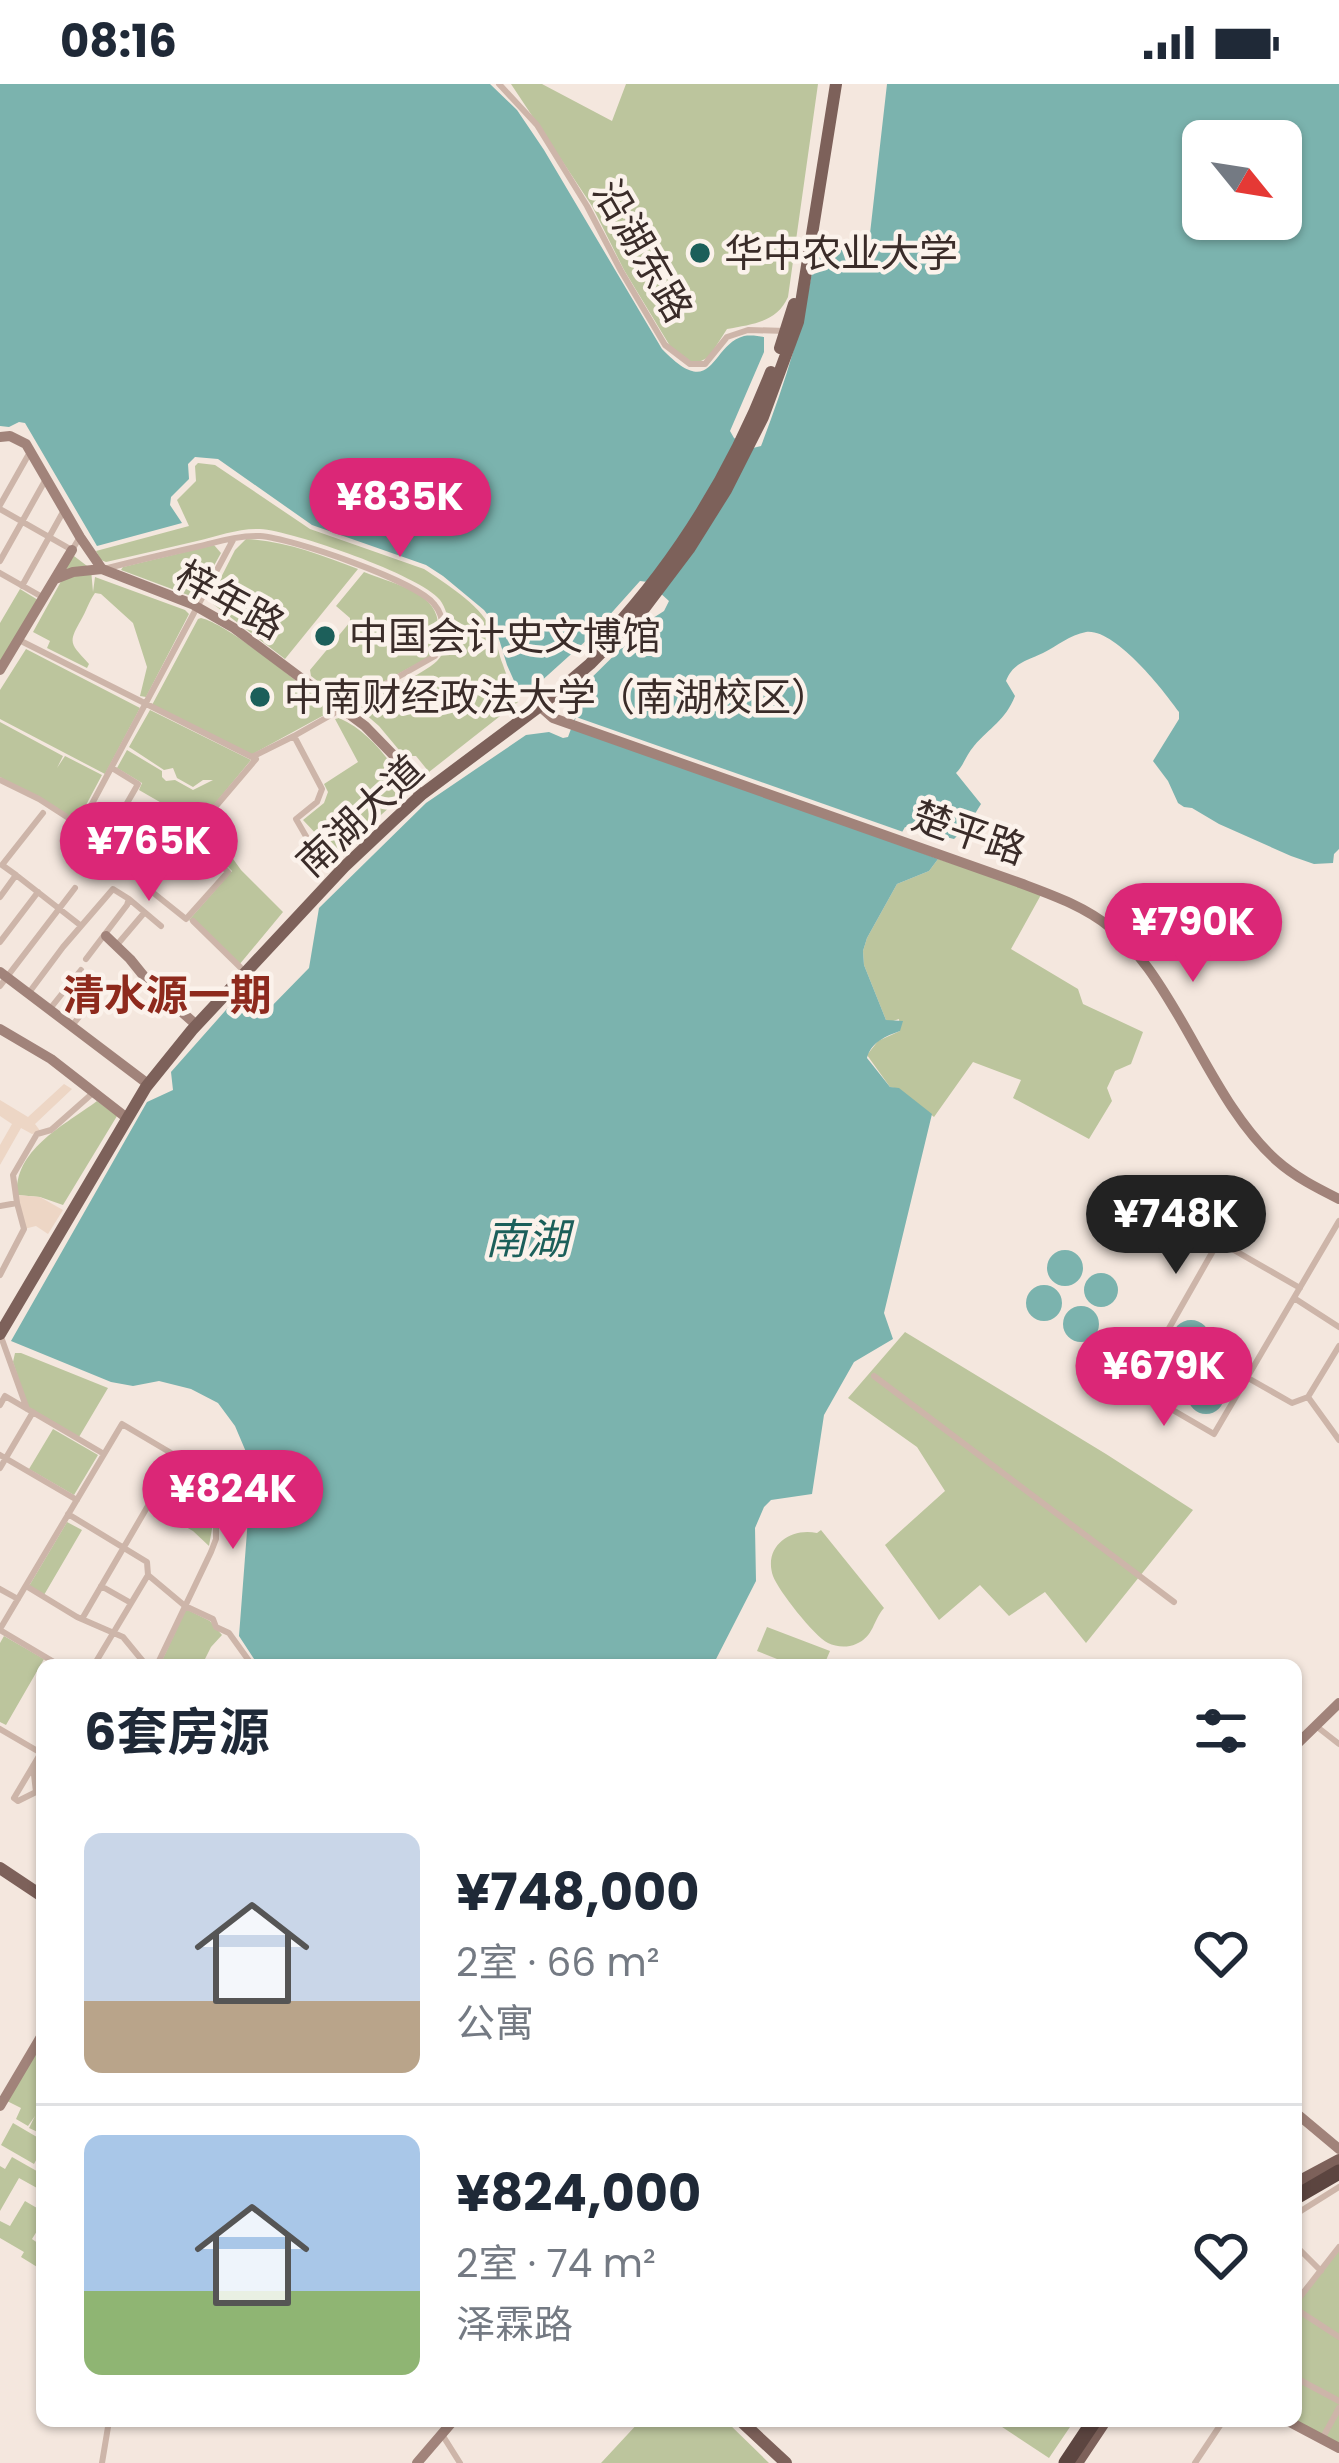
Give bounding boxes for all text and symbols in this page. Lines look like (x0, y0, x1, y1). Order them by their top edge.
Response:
text: 08:16 (60, 10, 177, 73)
north arrow (1182, 120, 1302, 240)
map controls (1182, 120, 1302, 240)
street label: 沿湖东路 (580, 170, 706, 332)
place label: 华中农业大学 (724, 226, 958, 281)
marker: 华中农业大学 (687, 240, 713, 266)
pin: ¥835K (316, 458, 484, 560)
text: ¥835K (336, 469, 464, 524)
street label: 梓年路 (165, 548, 295, 652)
place label: 中国会计史文博馆 (349, 609, 661, 664)
marker: 中国会计史文博馆 (312, 623, 338, 649)
place label: 中南财经政法大学（南湖校区） (284, 670, 830, 725)
marker: 中南财经政法大学（南湖校区） (247, 684, 273, 710)
street label: 南湖大道 (284, 743, 436, 889)
street label: 楚平路 (905, 788, 1033, 878)
pin: ¥765K (65, 802, 233, 904)
text: ¥765K (87, 813, 211, 868)
pin: ¥790K (1109, 883, 1277, 985)
text: ¥790K (1131, 894, 1255, 949)
district label: 清水源一期 (62, 966, 272, 1025)
pin: ¥748K (1092, 1175, 1260, 1277)
text: ¥748K (1113, 1186, 1239, 1241)
water label: 南湖 (485, 1210, 575, 1269)
pin: ¥679K (1080, 1327, 1248, 1429)
text: ¥679K (1102, 1338, 1226, 1393)
pin: ¥824K (149, 1450, 317, 1552)
text: ¥824K (169, 1461, 297, 1516)
text: 6套房源 (84, 1696, 270, 1768)
icon: filters (1188, 1698, 1254, 1764)
text: ¥748,000 (456, 1856, 699, 1928)
icon: home (180, 1881, 324, 2025)
icon: heart (1188, 1920, 1254, 1986)
text: 2室 · 66 m² (456, 1935, 660, 1990)
text: 公寓 (456, 1996, 534, 2051)
text: ¥824,000 (456, 2157, 701, 2229)
icon: home (180, 2183, 324, 2327)
icon: heart (1188, 2222, 1254, 2288)
text: 2室 · 74 m² (456, 2236, 656, 2291)
text: 泽霖路 (456, 2297, 573, 2352)

